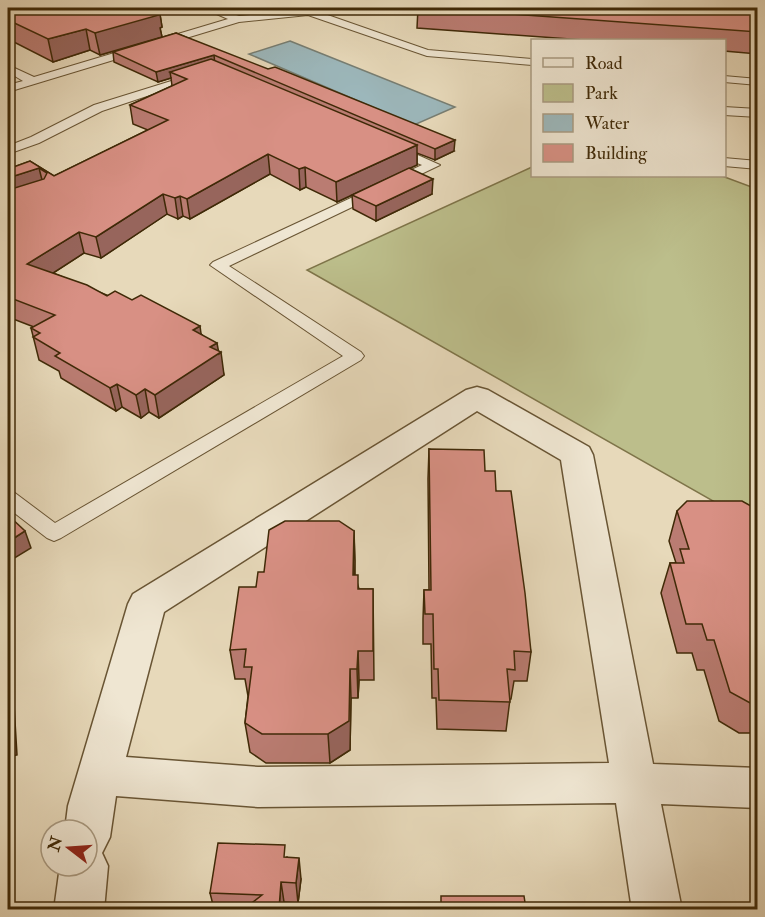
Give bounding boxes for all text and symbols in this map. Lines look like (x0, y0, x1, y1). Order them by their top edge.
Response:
legend (531, 39, 726, 177)
text: Road (585, 52, 623, 75)
text: Park (585, 82, 618, 105)
text: Water (584, 112, 629, 135)
text: Building (585, 142, 648, 165)
north arrow (39, 818, 99, 878)
text: N (44, 833, 67, 855)

